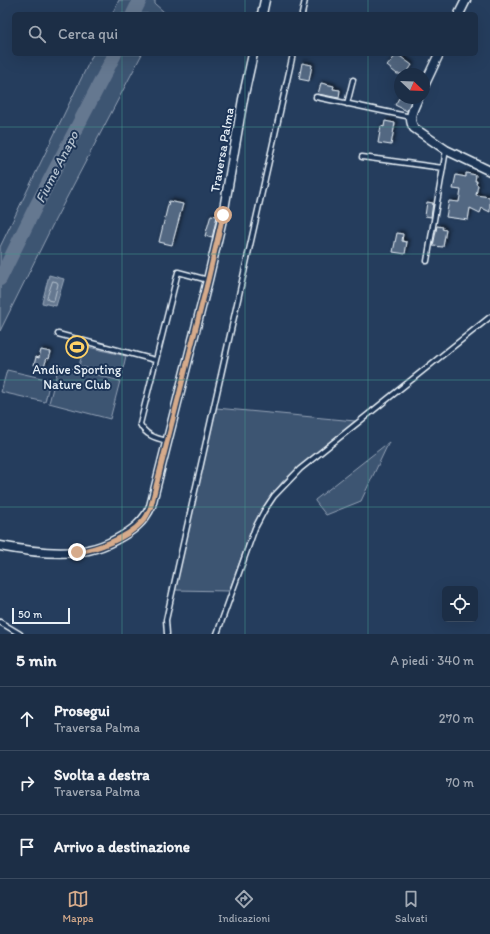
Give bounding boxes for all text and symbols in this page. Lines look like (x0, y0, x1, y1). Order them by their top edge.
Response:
search box (12, 12, 478, 56)
icon: search (26, 23, 48, 45)
text: Cerca qui (58, 25, 118, 43)
north arrow (394, 68, 430, 104)
street label: Traversa Palma (207, 106, 237, 194)
water label: Fiume Anapo (32, 127, 83, 206)
route start (214, 206, 232, 224)
sports icon: Andive Sporting Nature Club (64, 334, 90, 360)
place label: Andive Sporting Nature Club (33, 362, 122, 392)
route end (68, 543, 86, 561)
map controls (442, 586, 478, 622)
button: locate (442, 586, 478, 622)
scale bar (12, 606, 70, 625)
text: 50 m (18, 608, 42, 621)
text: 5 min (16, 650, 56, 670)
text: A piedi · 340 m (390, 653, 474, 668)
text: Prosegui (54, 702, 110, 720)
icon: ahead (16, 708, 38, 730)
text: 270 m (439, 711, 474, 726)
text: Traversa Palma (54, 720, 140, 735)
text: Svolta a destra (54, 766, 150, 784)
icon: right (16, 772, 38, 794)
text: 70 m (446, 775, 474, 790)
text: Traversa Palma (54, 784, 140, 799)
icon: arrive (16, 836, 38, 858)
text: Arrivo a destinazione (54, 838, 190, 856)
tab: Mappa (62, 888, 93, 925)
tab: Indicazioni (218, 888, 270, 925)
tab: Salvati (395, 888, 428, 925)

